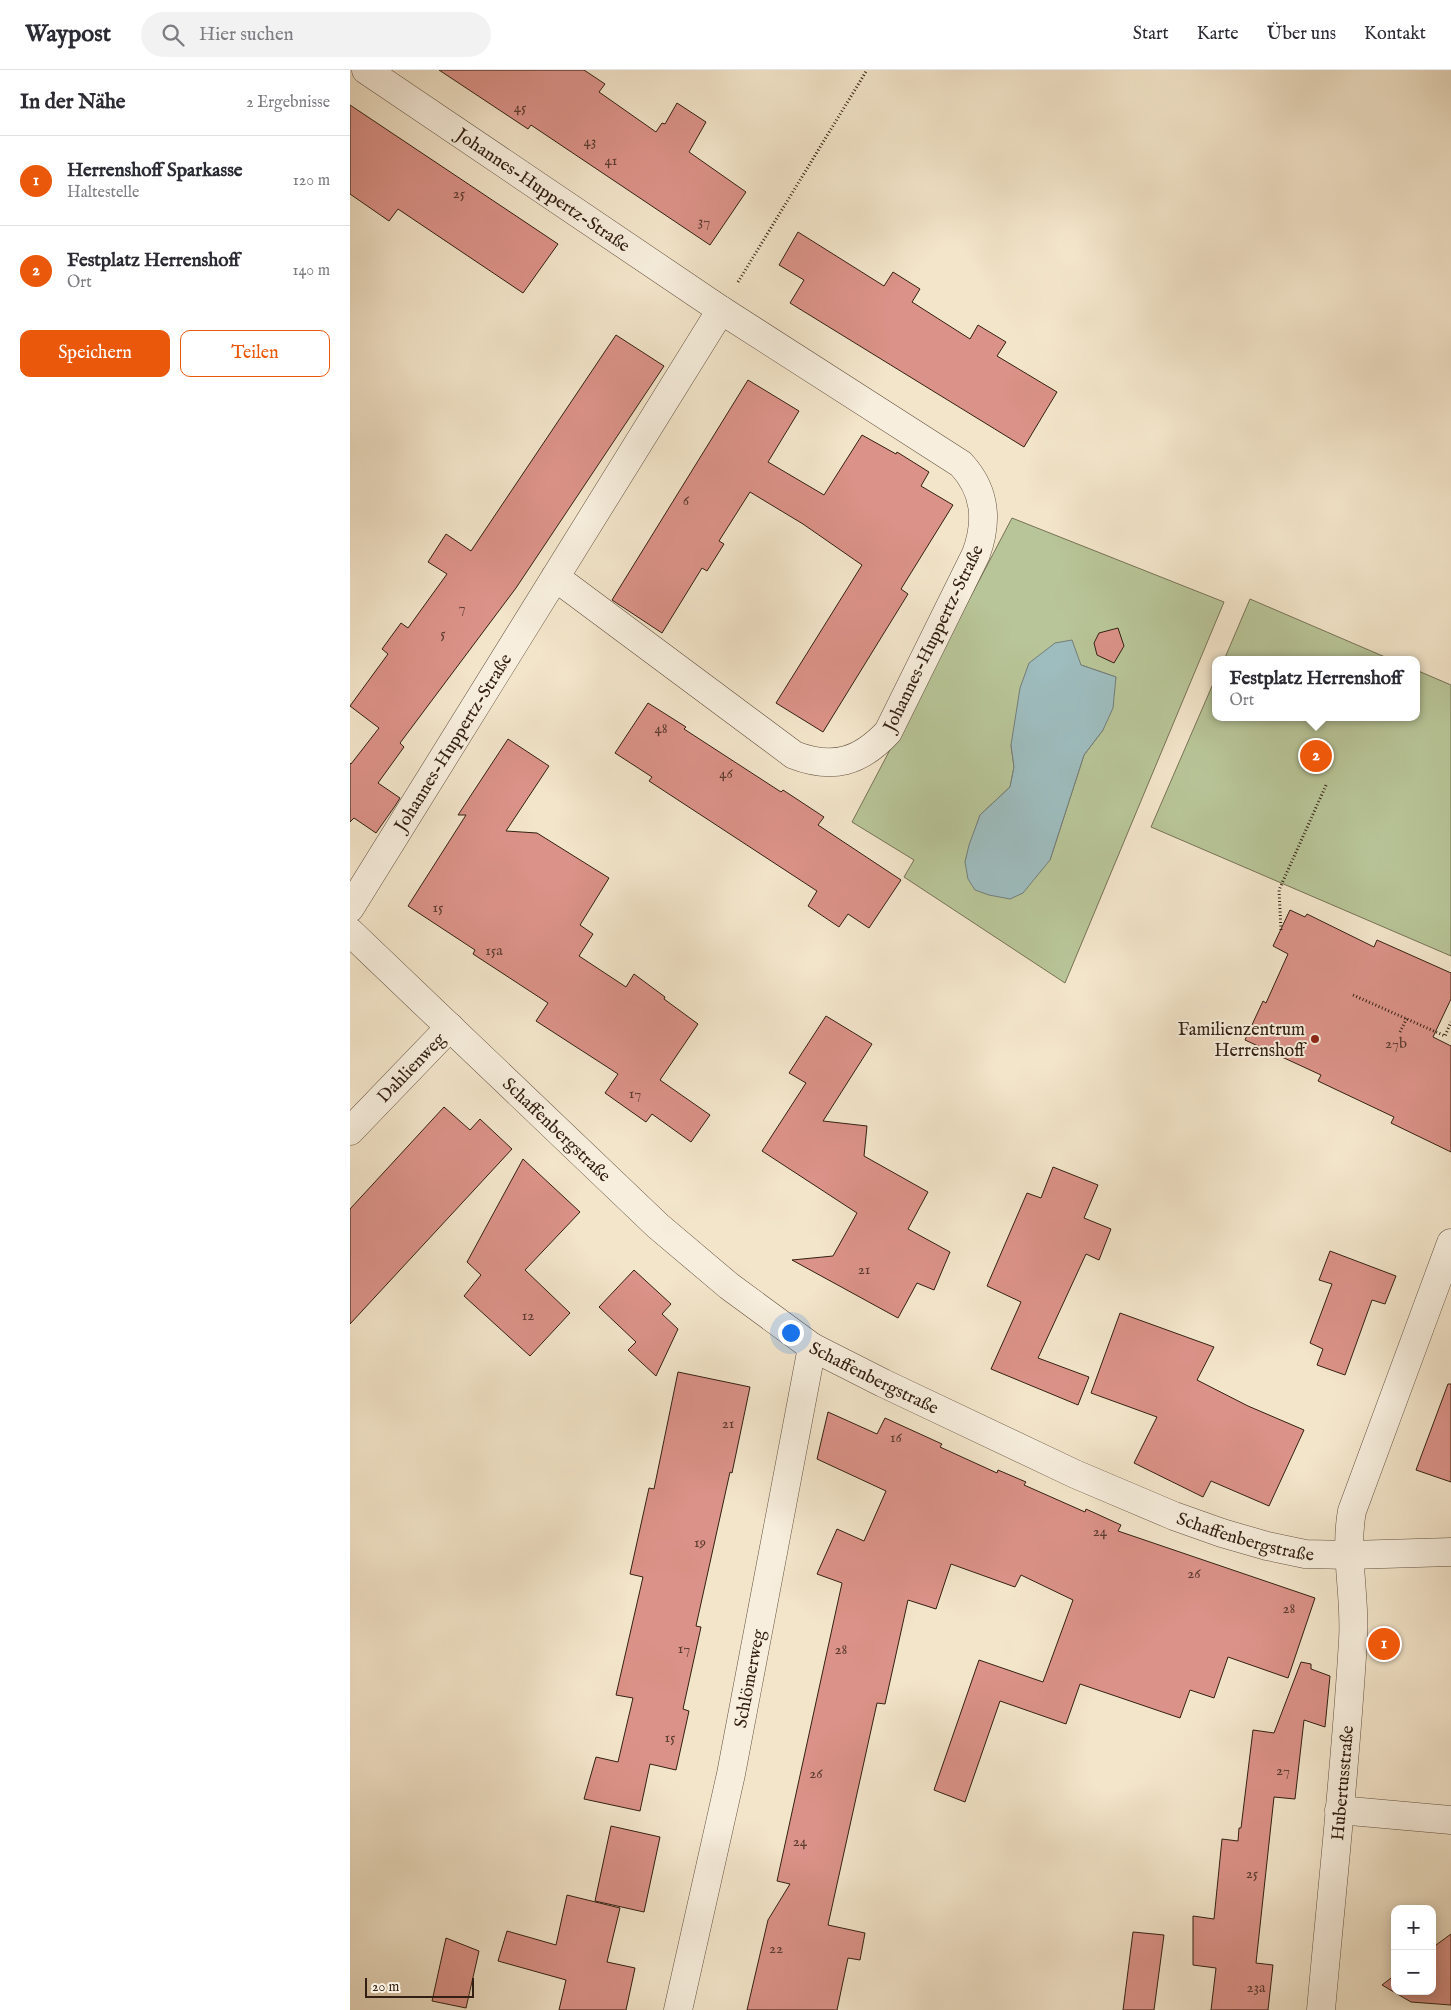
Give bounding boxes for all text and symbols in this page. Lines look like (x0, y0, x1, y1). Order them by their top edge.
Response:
search box (141, 12, 491, 57)
text: Waypost (25, 19, 111, 50)
icon: search (159, 21, 187, 49)
text: Hier suchen (199, 23, 294, 47)
text: Start (1133, 23, 1169, 46)
text: Karte (1197, 23, 1239, 46)
text: Über uns (1267, 23, 1336, 46)
text: Kontakt (1364, 23, 1426, 46)
text: In der Nähe (20, 89, 126, 116)
text: 2 Ergebnisse (246, 93, 330, 113)
house number: 45 (514, 98, 527, 117)
street label: Johannes-Huppertz-Straße (449, 123, 634, 258)
house number: 43 (584, 132, 596, 151)
house number: 41 (605, 151, 617, 170)
text: Herrenshoff Sparkasse (67, 159, 243, 183)
text: 1 (33, 171, 39, 191)
text: 120 m (293, 171, 330, 191)
text: Haltestelle (67, 183, 139, 203)
house number: 25 (453, 184, 466, 203)
house number: 37 (698, 212, 710, 231)
text: Festplatz Herrenshoff (67, 249, 240, 273)
text: 2 (32, 261, 40, 281)
text: 140 m (292, 261, 330, 281)
text: Ort (67, 273, 92, 293)
button: Speichern (20, 330, 170, 377)
button: Teilen (180, 330, 330, 377)
house number: 6 (683, 491, 690, 510)
street label: Johannes-Huppertz-Straße (878, 541, 990, 738)
house number: 7 (458, 598, 466, 617)
house number: 5 (440, 624, 446, 643)
street label: Johannes-Huppertz-Straße (389, 650, 518, 838)
popup (1212, 656, 1420, 721)
text: Festplatz Herrenshoff (1230, 667, 1402, 691)
text: Ort (1230, 691, 1254, 711)
house number: 48 (654, 719, 668, 738)
pin: 2 (1300, 737, 1332, 775)
house number: 46 (719, 764, 734, 783)
house number: 15 (432, 898, 444, 917)
house number: 15a (485, 941, 503, 960)
place label: Familienzentrum Herrenshoff (1178, 1019, 1307, 1063)
street label: Dahlienweg (373, 1028, 451, 1109)
marker: Familienzentrum Herrenshoff (1309, 1033, 1321, 1045)
house number: 27b (1385, 1034, 1407, 1053)
street label: Schaffenbergstraße (497, 1073, 615, 1188)
house number: 17 (629, 1084, 641, 1103)
house number: 21 (858, 1260, 870, 1279)
house number: 12 (522, 1306, 534, 1325)
your location (778, 1320, 804, 1346)
street label: Schaffenbergstraße (805, 1337, 942, 1421)
house number: 21 (722, 1414, 734, 1433)
house number: 16 (890, 1428, 903, 1447)
street label: Schaffenbergstraße (1173, 1508, 1314, 1567)
house number: 24 (1093, 1522, 1108, 1541)
house number: 19 (694, 1533, 706, 1552)
house number: 26 (1187, 1564, 1201, 1583)
house number: 28 (1283, 1599, 1296, 1618)
pin: 1 (1368, 1625, 1400, 1663)
street label: Schlömerweg (730, 1628, 771, 1730)
house number: 17 (678, 1639, 690, 1658)
house number: 28 (835, 1640, 848, 1659)
street label: Hubertusstraße (1327, 1725, 1360, 1842)
house number: 15 (664, 1728, 676, 1747)
house number: 27 (1276, 1761, 1290, 1780)
house number: 26 (809, 1764, 823, 1783)
house number: 24 (793, 1832, 808, 1851)
house number: 25 (1246, 1864, 1259, 1883)
map controls (1391, 1905, 1436, 1995)
button: + (1391, 1905, 1436, 1950)
house number: 22 (769, 1939, 783, 1958)
button: − (1391, 1950, 1436, 1995)
scale bar (365, 1975, 474, 1998)
text: 20 m (372, 1978, 399, 1996)
house number: 23a (1246, 1978, 1266, 1997)

